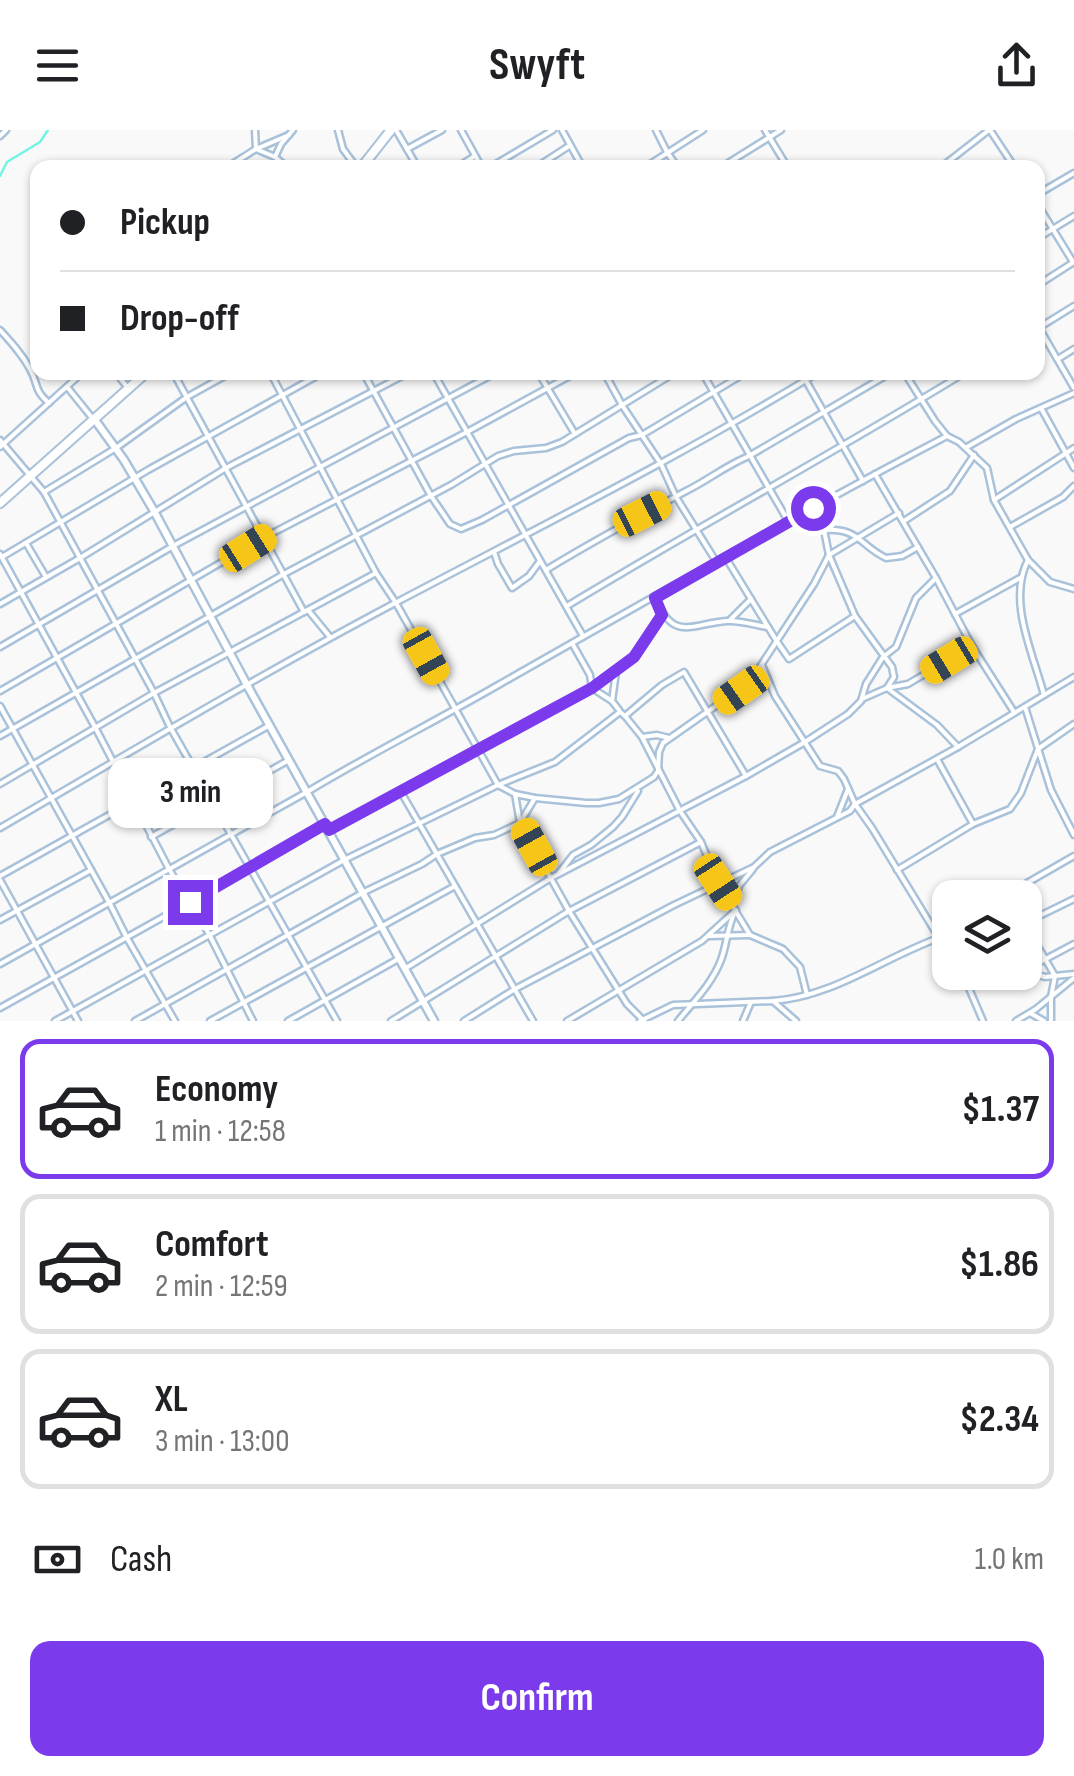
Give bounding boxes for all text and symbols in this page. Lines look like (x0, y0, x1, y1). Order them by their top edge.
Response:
icon: menu (30, 38, 85, 93)
text: Swyft (489, 38, 585, 93)
icon: share (989, 38, 1044, 93)
text: Pickup (120, 200, 210, 245)
text: Drop-off (120, 296, 239, 341)
route start (791, 486, 836, 531)
car (608, 487, 676, 541)
car (215, 519, 281, 577)
car (398, 622, 454, 690)
car (916, 632, 982, 688)
car (708, 661, 774, 719)
callout: 3 min (108, 757, 272, 827)
text: 3 min (160, 773, 221, 812)
car (506, 813, 562, 881)
car (689, 849, 747, 915)
route end (168, 880, 213, 925)
map controls (932, 880, 1042, 990)
button: layers (932, 880, 1042, 990)
icon: car (35, 1064, 125, 1154)
text: Economy (155, 1067, 278, 1112)
text: $1.37 (961, 1087, 1039, 1132)
text: 1 min · 12:58 (155, 1112, 286, 1151)
icon: car (35, 1219, 125, 1309)
text: Comfort (155, 1222, 269, 1267)
text: $1.86 (959, 1242, 1039, 1287)
text: 2 min · 12:59 (155, 1267, 288, 1306)
icon: car (35, 1374, 125, 1464)
text: XL (155, 1377, 188, 1422)
text: $2.34 (960, 1397, 1039, 1442)
text: 3 min · 13:00 (155, 1422, 289, 1461)
icon: cash (30, 1532, 85, 1587)
text: Cash (110, 1537, 172, 1582)
text: 1.0 km (975, 1540, 1044, 1579)
button: Confirm (30, 1641, 1044, 1756)

